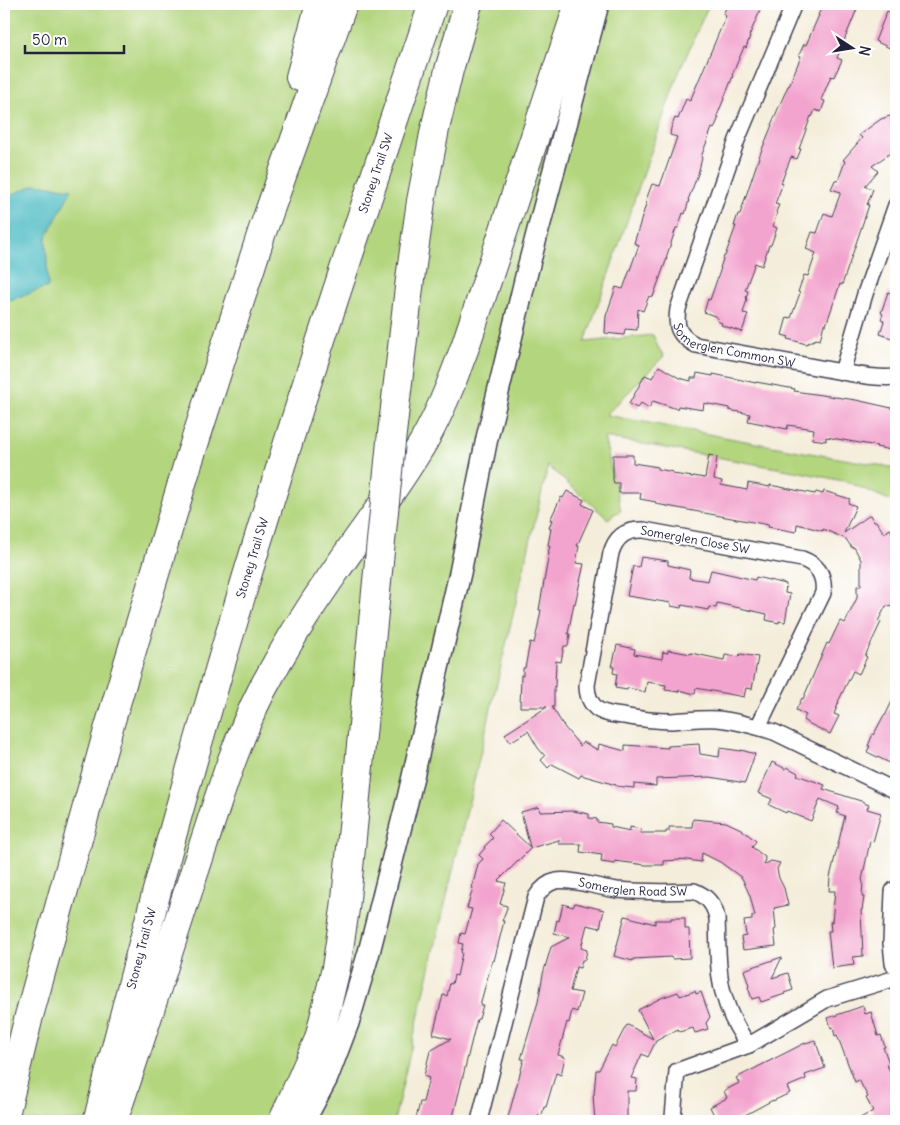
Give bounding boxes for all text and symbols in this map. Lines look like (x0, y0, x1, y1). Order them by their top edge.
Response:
scale bar (25, 22, 124, 54)
north arrow (828, 22, 878, 72)
text: 50 m (32, 30, 67, 49)
text: N (855, 44, 875, 57)
street label: Stoney Trail SW (355, 131, 396, 215)
street label: Somerglen Common SW (670, 321, 796, 370)
street label: Stoney Trail SW (233, 516, 271, 600)
street label: Somerglen Close SW (639, 523, 751, 557)
street label: Somerglen Road SW (577, 874, 688, 899)
street label: Stoney Trail SW (123, 906, 159, 990)

